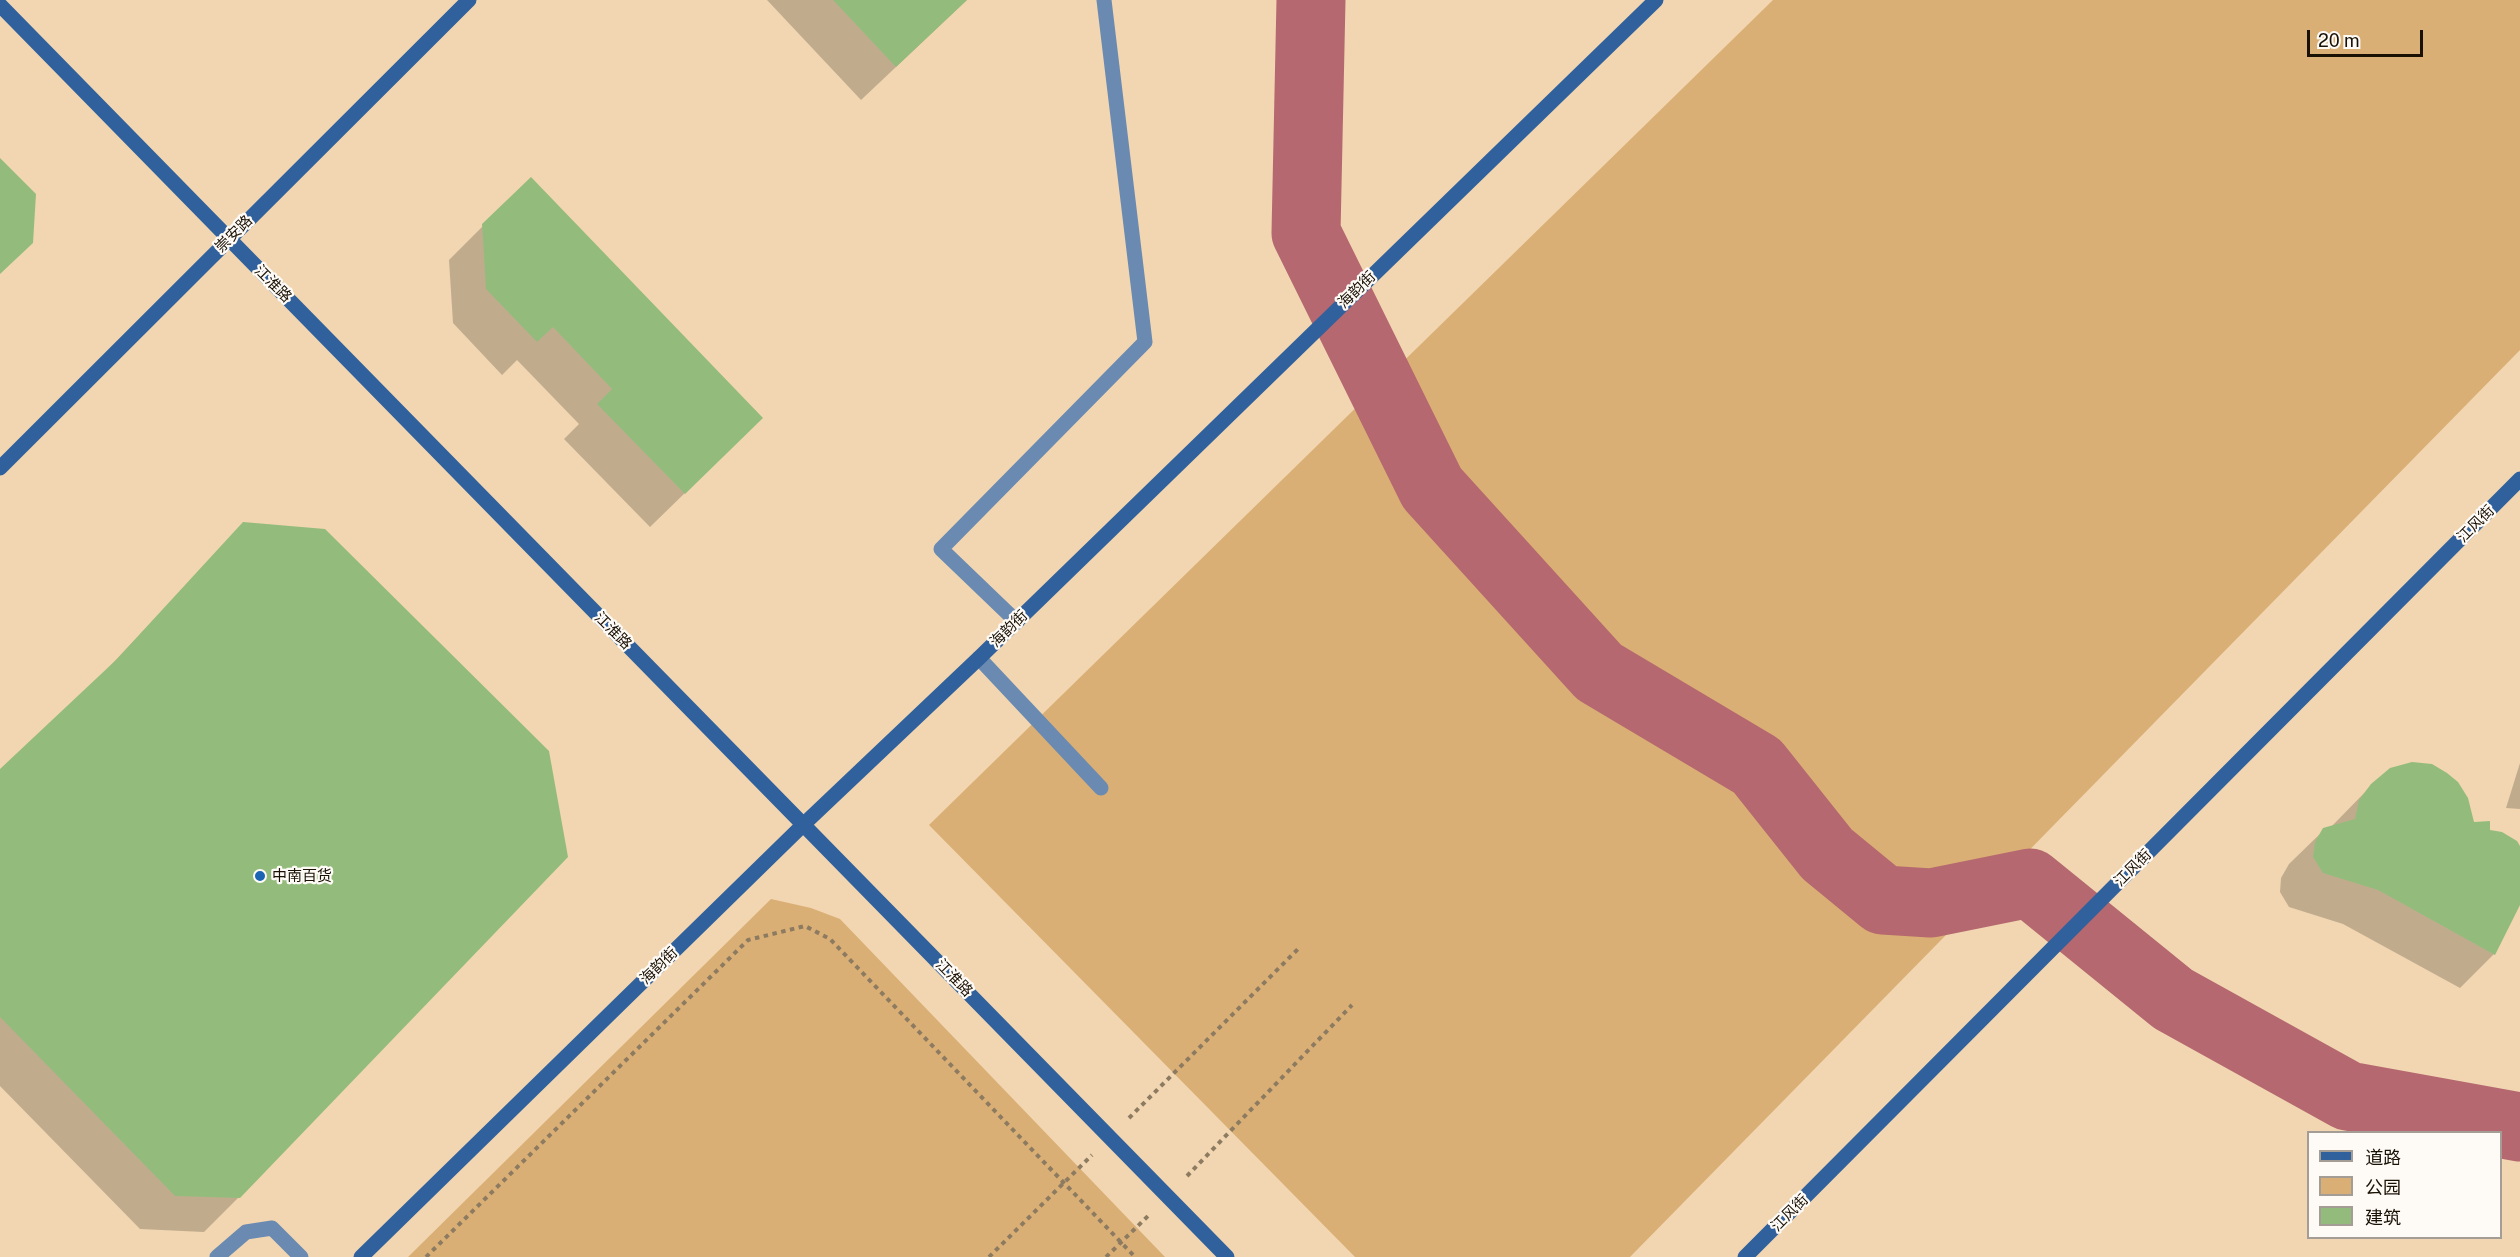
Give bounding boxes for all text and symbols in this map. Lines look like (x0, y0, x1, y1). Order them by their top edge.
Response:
scale bar (2310, 18, 2426, 56)
text: 20 m (2318, 30, 2360, 51)
street label: 崇安路 (212, 212, 256, 256)
street label: 江淮路 (251, 262, 295, 306)
street label: 海韵街 (1335, 268, 1379, 312)
street label: 江风街 (2454, 502, 2498, 546)
street label: 海韵街 (987, 607, 1031, 651)
street label: 江淮路 (591, 609, 635, 653)
street label: 江风街 (2111, 846, 2155, 890)
place label: 中南百货 (272, 867, 332, 885)
marker: 中南百货 (253, 869, 267, 883)
street label: 海韵街 (637, 944, 681, 988)
street label: 江淮路 (932, 956, 976, 1000)
legend (2307, 1131, 2502, 1239)
text: 道路 (2365, 1147, 2401, 1168)
text: 公园 (2365, 1177, 2401, 1198)
street label: 江风街 (1768, 1191, 1812, 1235)
text: 建筑 (2365, 1207, 2401, 1228)

